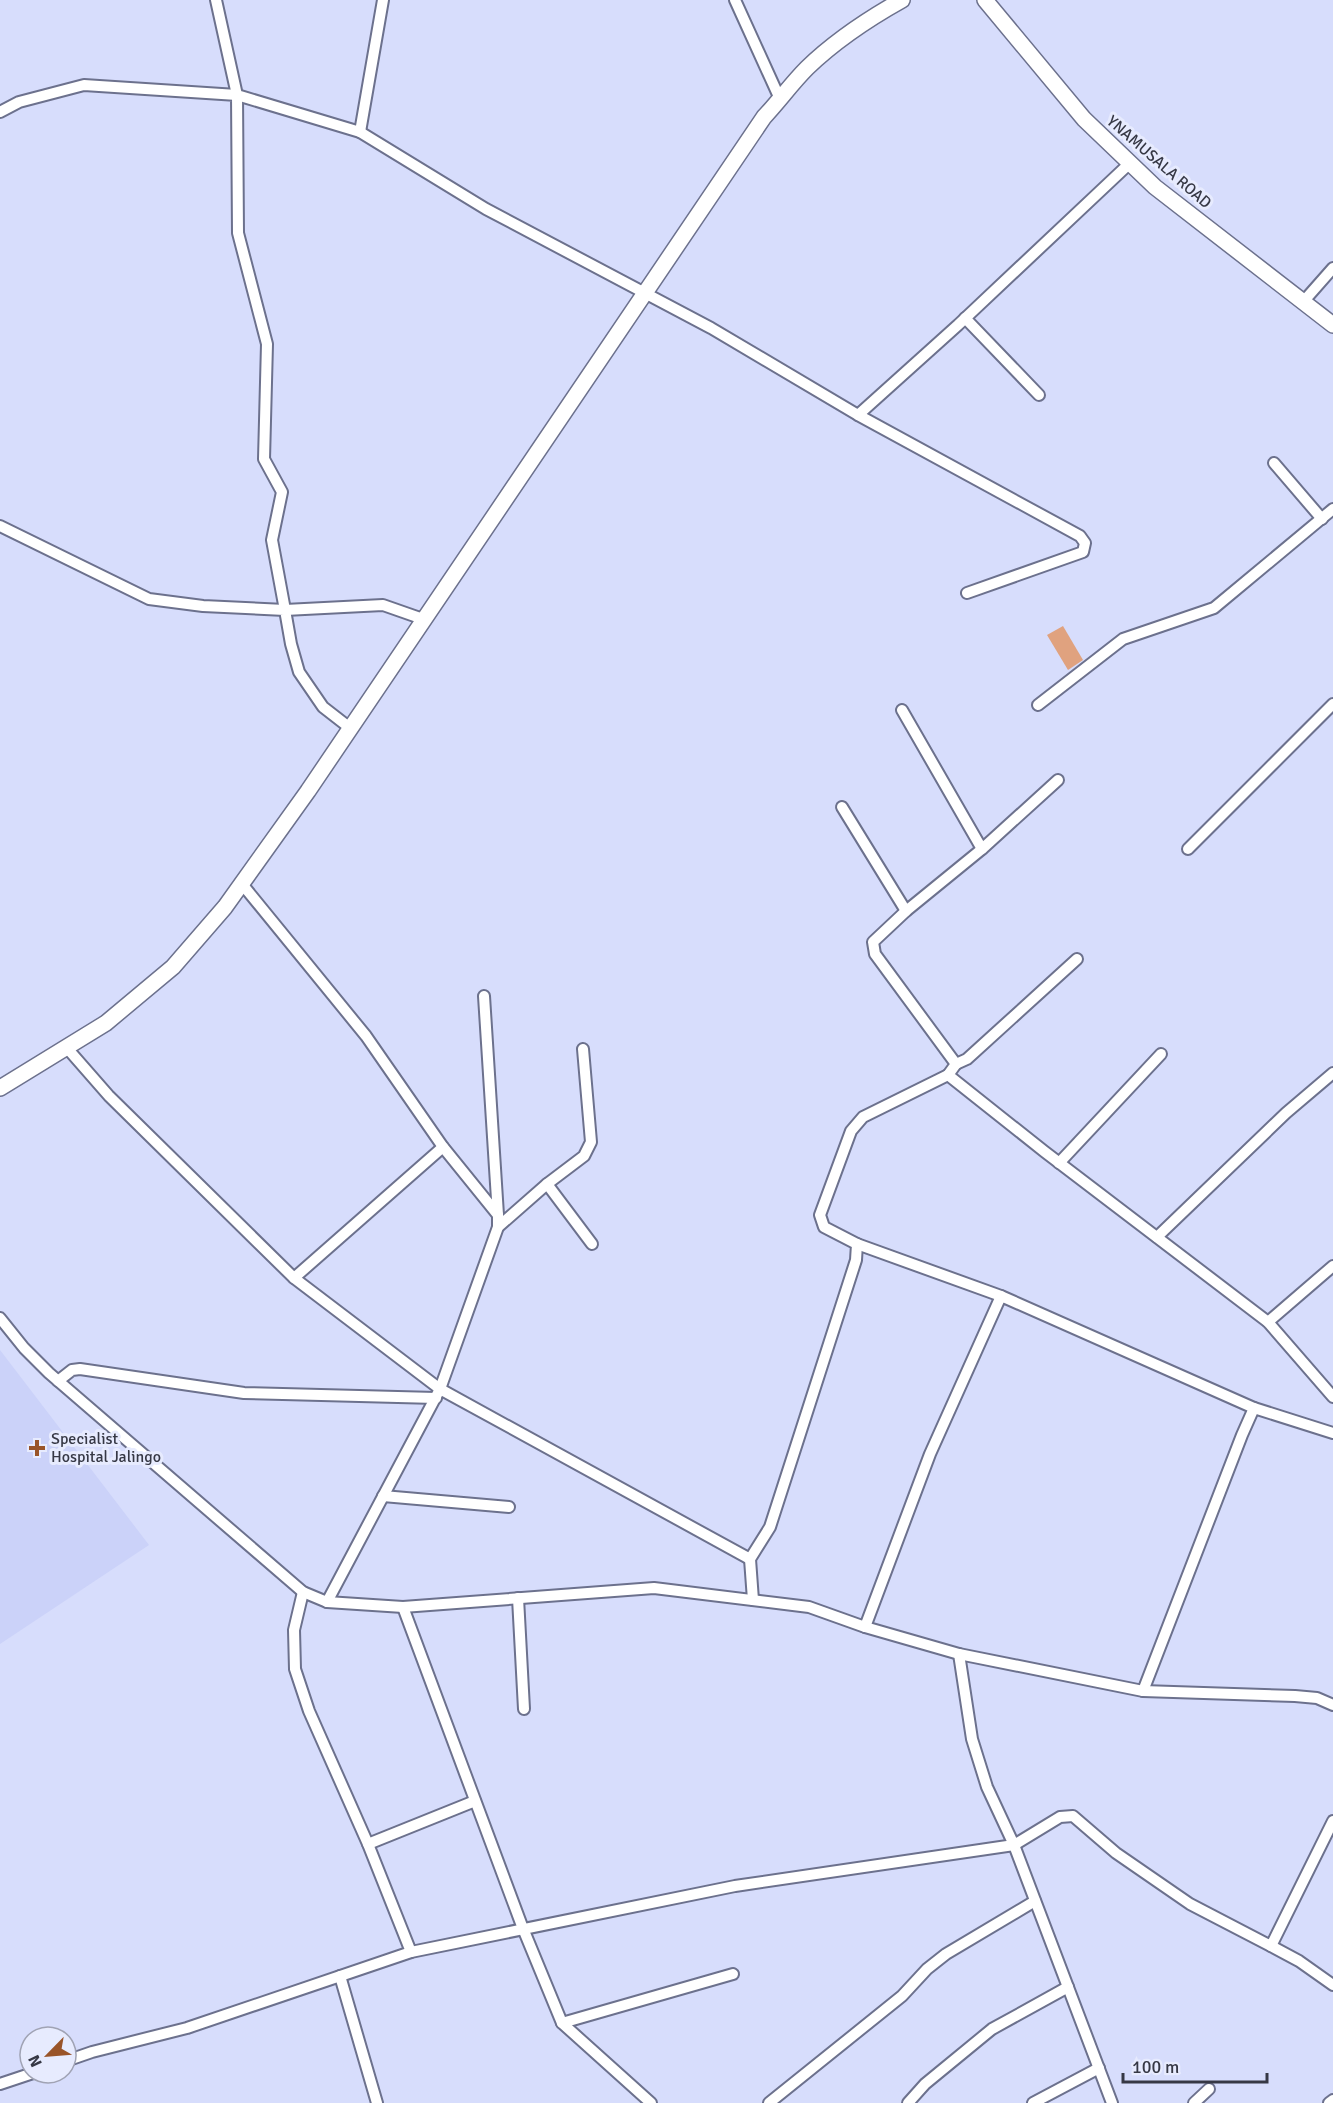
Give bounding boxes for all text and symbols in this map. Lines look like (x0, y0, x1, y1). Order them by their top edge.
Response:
street label: YNAMUSALA ROAD (1103, 111, 1215, 213)
place label: Specialist Hospital Jalingo (51, 1429, 161, 1467)
marker: Specialist Hospital Jalingo (28, 1439, 46, 1457)
north arrow (18, 2025, 78, 2085)
scale bar (1123, 2046, 1267, 2084)
text: N (24, 2052, 47, 2070)
text: 100 m (1132, 2056, 1179, 2078)

